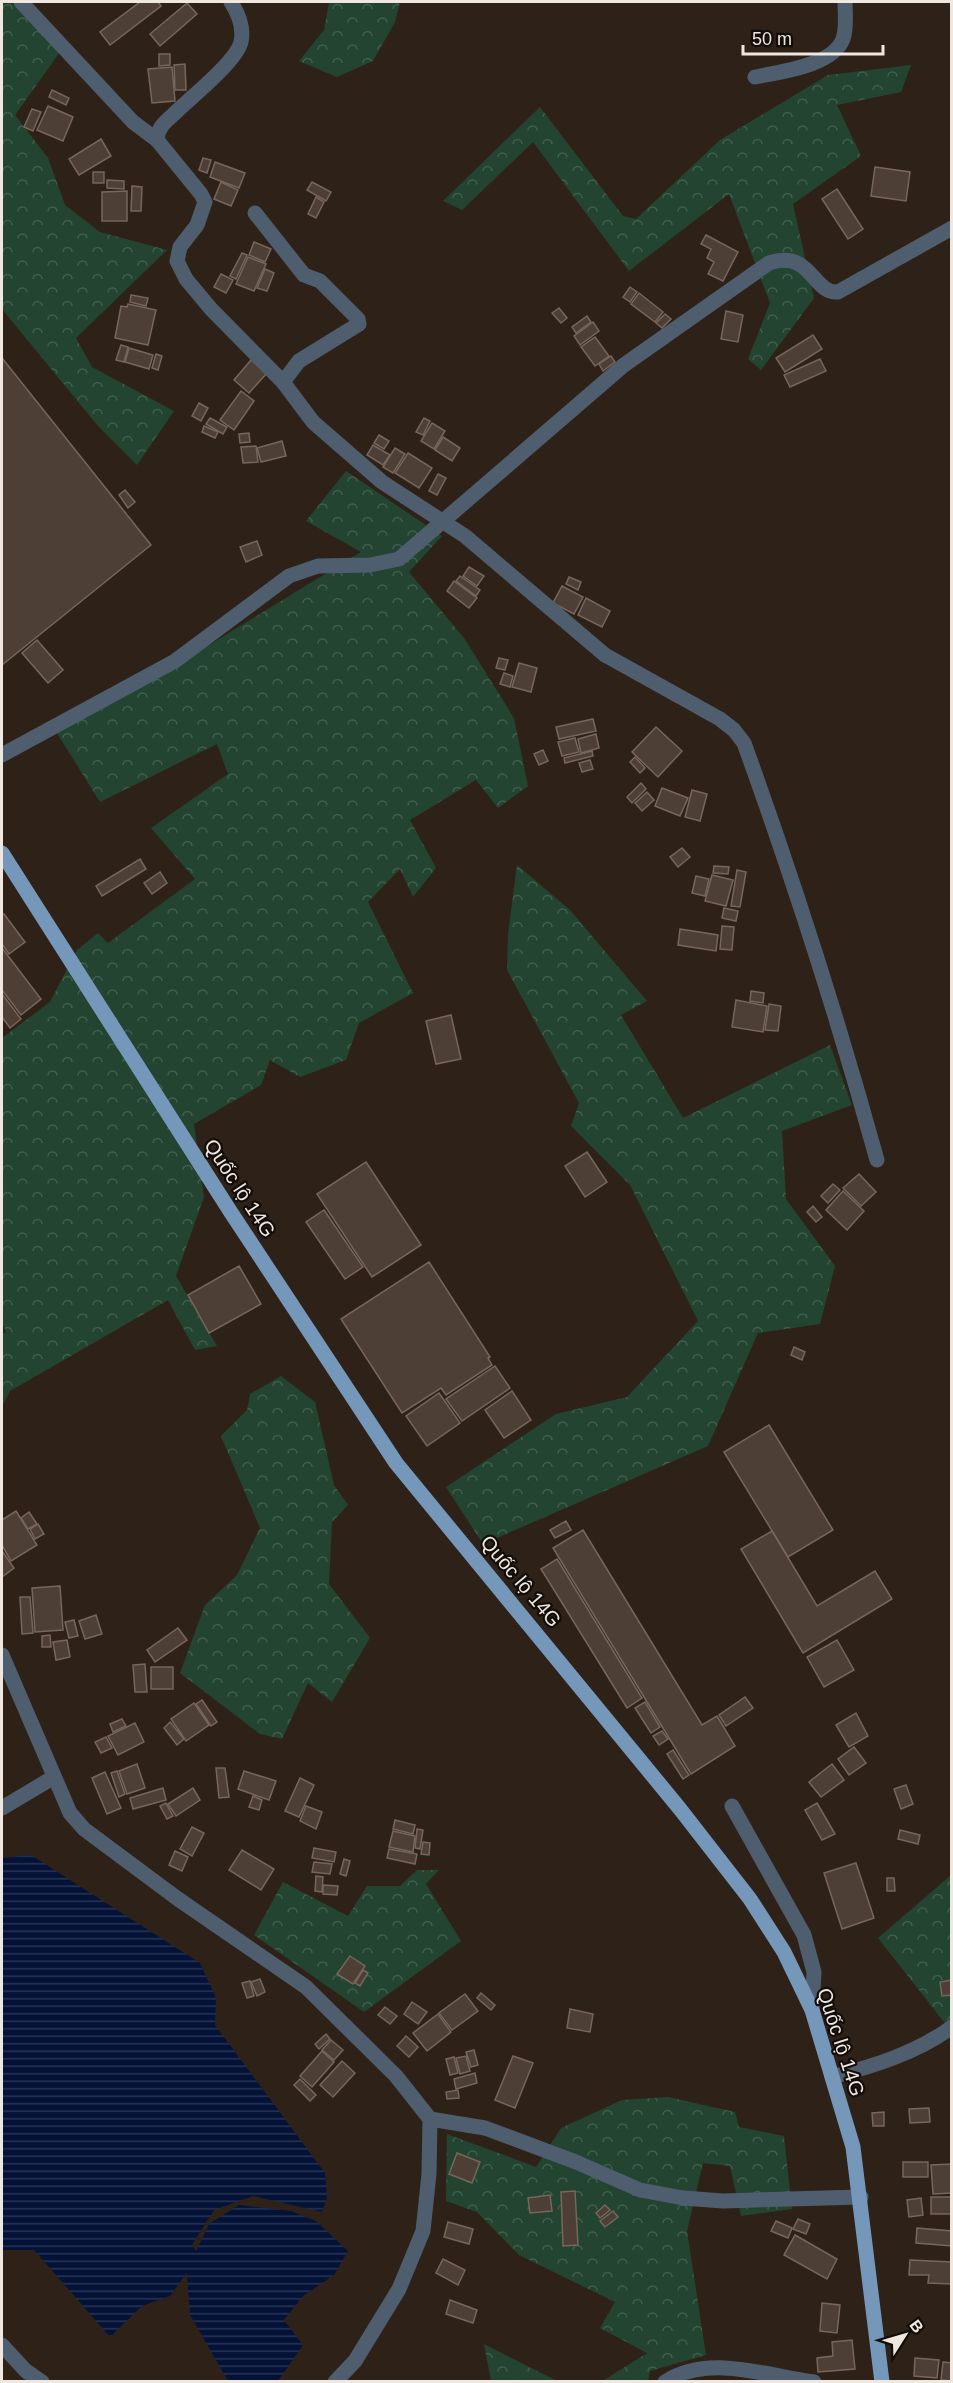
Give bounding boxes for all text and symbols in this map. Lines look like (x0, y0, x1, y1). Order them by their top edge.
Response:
scale bar (743, 18, 882, 56)
text: 50 m (752, 29, 792, 49)
street label: Quốc lộ 14G (200, 1135, 280, 1241)
street label: Quốc lộ 14G (476, 1531, 566, 1631)
street label: Quốc lộ 14G (813, 1985, 869, 2099)
north arrow (875, 2305, 935, 2365)
text: B (906, 2317, 927, 2336)

